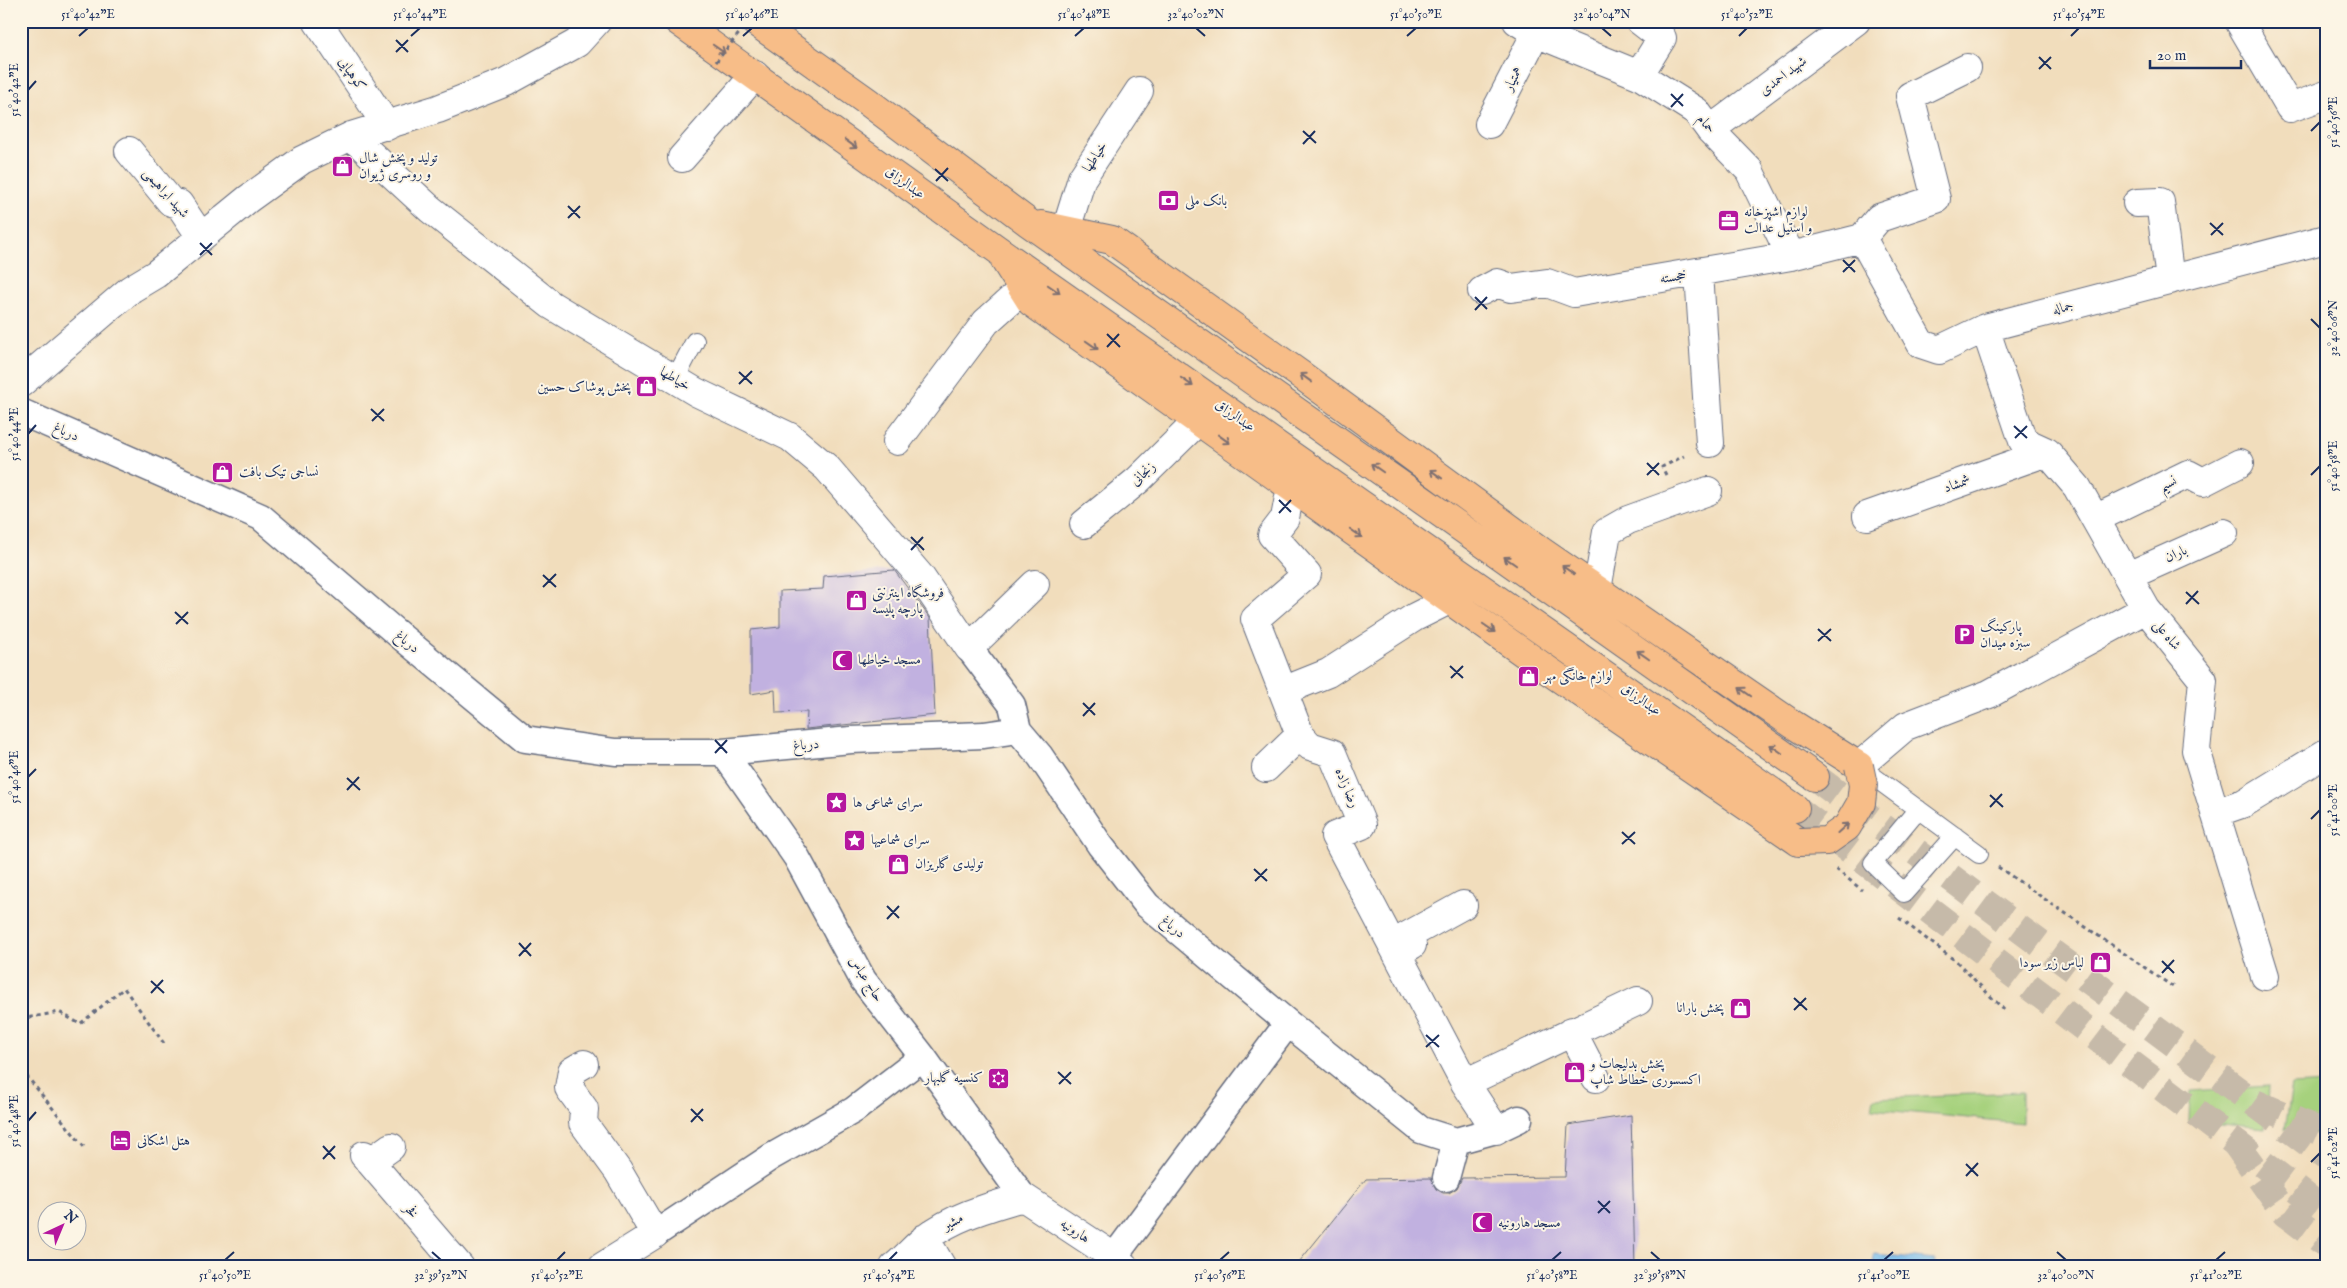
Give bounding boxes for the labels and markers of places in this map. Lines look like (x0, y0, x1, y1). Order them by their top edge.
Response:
place label: تولید و پخش شال و روسری ژیوان (359, 149, 438, 183)
shop icon: تولید و پخش شال و روسری ژیوان (331, 154, 355, 178)
bank icon: بانک ملی (1157, 189, 1181, 213)
place label: بانک ملی (1185, 192, 1228, 210)
place label: لوازم اشپزخانه و استیل عدالت (1744, 203, 1812, 238)
office icon: لوازم اشپزخانه و استیل عدالت (1716, 208, 1740, 232)
shop icon: پخش پوشاک حسین (635, 375, 659, 399)
place label: پخش پوشاک حسین (538, 378, 632, 397)
shop icon: نساجی تیک بافت (211, 460, 235, 484)
place label: نساجی تیک بافت (239, 463, 319, 481)
place label: فروشگاه اینترنتی پارچه پلیسه (872, 583, 944, 619)
shop icon: فروشگاه اینترنتی پارچه پلیسه (844, 589, 868, 613)
place label: پارکینگ سبزه میدان (1980, 617, 2030, 652)
parking icon: پارکینگ سبزه میدان (1952, 623, 1976, 647)
mosque icon: مسجد خیاطها (830, 648, 854, 672)
place label: مسجد خیاطها (858, 651, 921, 669)
shop icon: لوازم خانگی مهر (1516, 664, 1540, 688)
place label: لوازم خانگی مهر (1542, 667, 1612, 688)
place icon: سرای شماعی ها (825, 791, 849, 815)
place label: سرای شماعی ها (853, 794, 923, 812)
place icon: سرای شماعیها (843, 828, 867, 852)
place label: سرای شماعیها (871, 831, 930, 849)
shop icon: تولیدی گلریزان (887, 852, 911, 876)
place label: تولیدی گلریزان (915, 855, 984, 873)
shop icon: لباس زیر سودا (2088, 951, 2112, 975)
place label: لباس زیر سودا (2019, 954, 2084, 972)
shop icon: پخش بارانا (1728, 996, 1752, 1020)
place label: پخش بارانا (1676, 999, 1725, 1017)
place label: پخش بدلیجات و اکسسوری خطاط شاپ (1588, 1055, 1701, 1089)
shop icon: پخش بدلیجات و اکسسوری خطاط شاپ (1562, 1060, 1586, 1084)
synagogue icon: کنسیه گلبهار (987, 1066, 1011, 1090)
place label: کنسیه گلبهار (923, 1069, 983, 1087)
hotel icon: هتل اشکانی (109, 1129, 133, 1153)
place label: هتل اشکانی (137, 1132, 190, 1151)
mosque icon: مسجد هارونیه (1470, 1211, 1494, 1235)
place label: مسجد هارونیه (1498, 1214, 1561, 1232)

